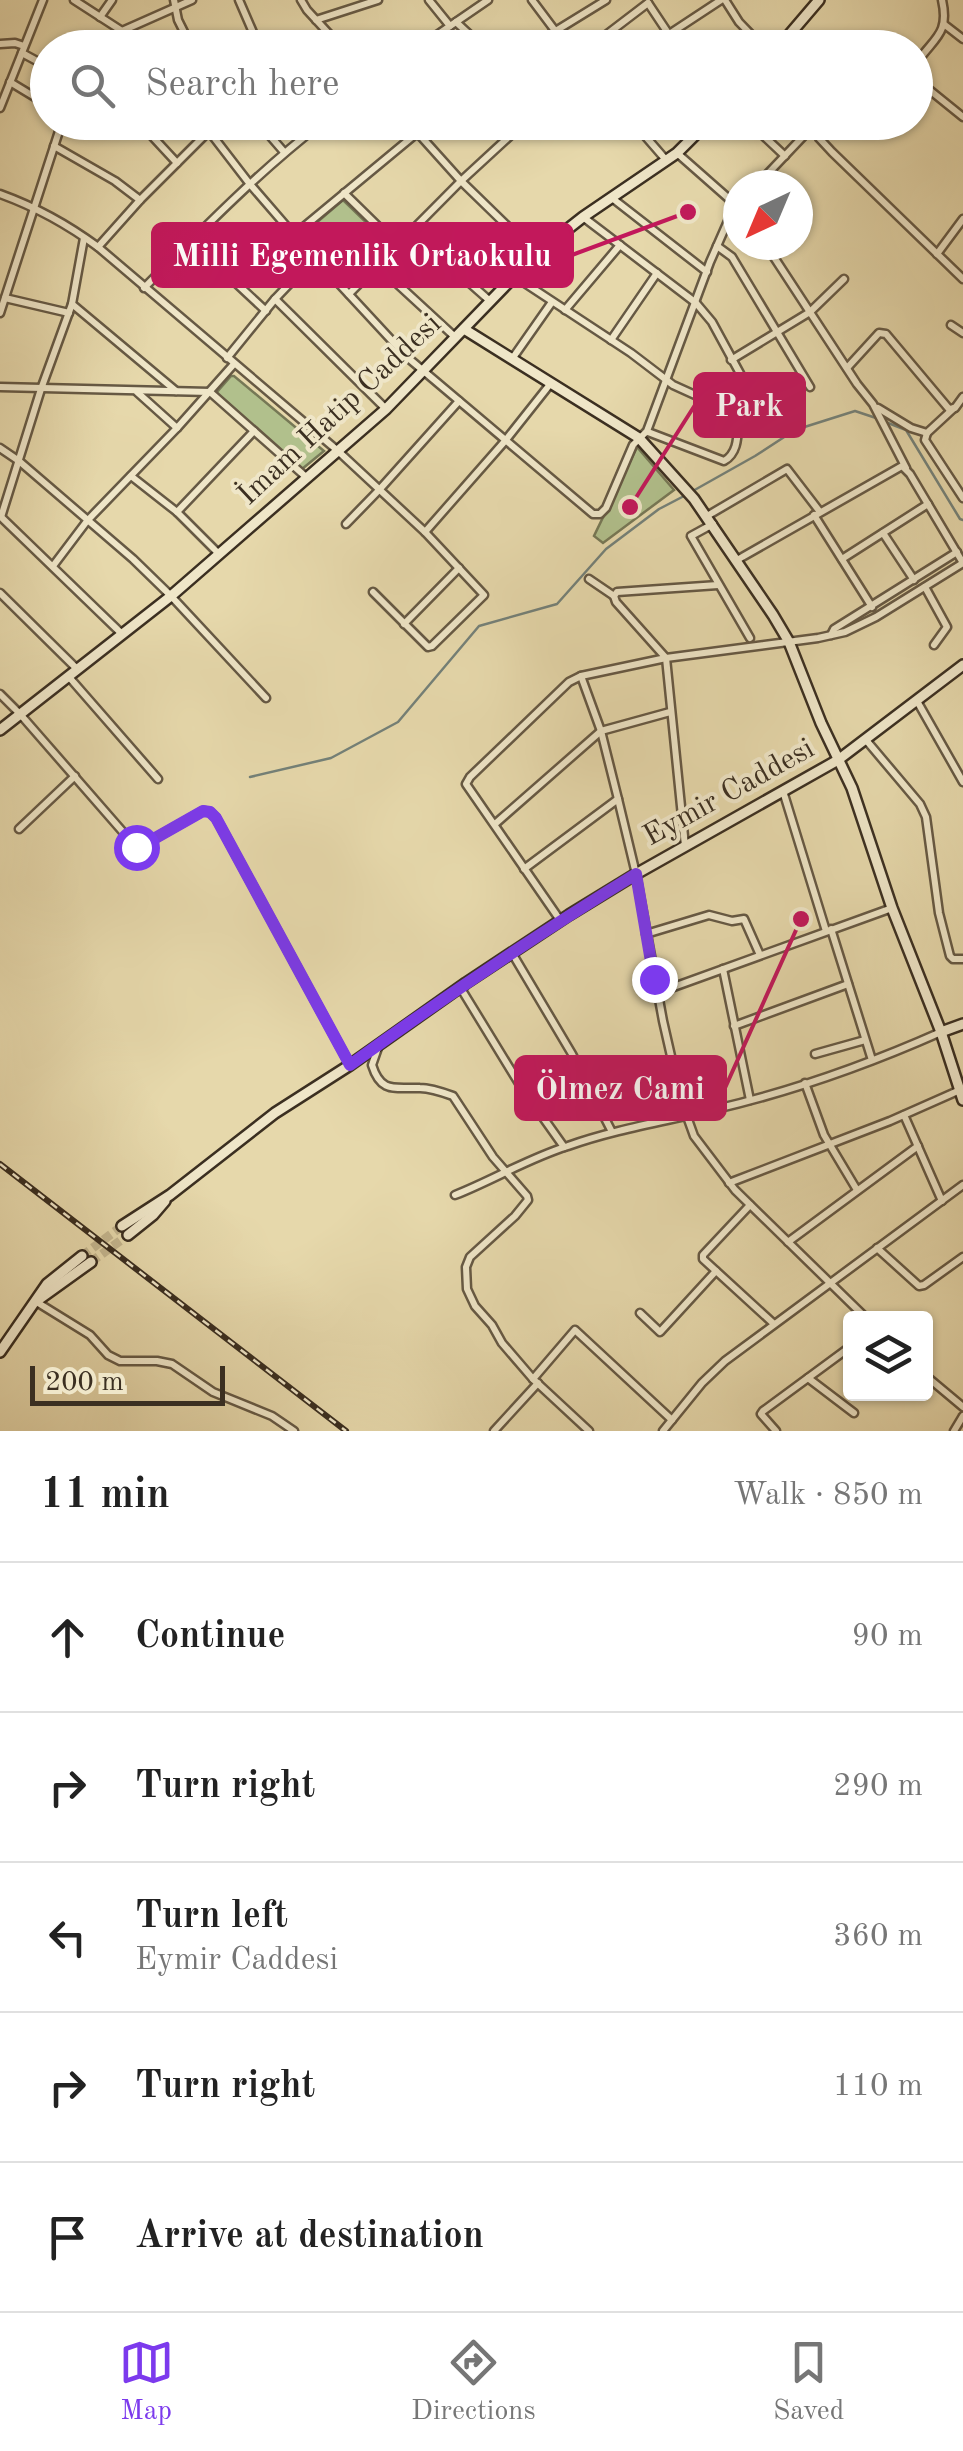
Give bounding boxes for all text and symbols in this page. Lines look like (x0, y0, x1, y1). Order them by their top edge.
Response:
search box (30, 30, 933, 140)
icon: search (65, 58, 120, 113)
text: Search here (145, 66, 340, 104)
north arrow (723, 170, 813, 260)
callout: Milli Egemenlik Ortaokulu (153, 224, 572, 286)
text: Milli Egemenlik Ortaokulu (172, 242, 552, 274)
street label: İmam Hatip Caddesi (230, 306, 447, 511)
callout: Park (695, 374, 804, 436)
text: Park (714, 392, 784, 424)
street label: Eymir Caddesi (638, 734, 820, 852)
route start (114, 825, 160, 871)
route end (632, 957, 678, 1003)
callout: Ölmez Cami (516, 1057, 725, 1119)
text: Ölmez Cami (535, 1069, 705, 1107)
map controls (843, 1311, 933, 1401)
button: layers (843, 1311, 933, 1401)
scale bar (30, 1361, 225, 1406)
text: 200 m (45, 1369, 124, 1397)
text: 11 min (40, 1475, 170, 1517)
text: Walk · 850 m (733, 1480, 923, 1512)
icon: ahead (40, 1610, 95, 1665)
text: Continue (135, 1618, 285, 1656)
text: 90 m (852, 1621, 923, 1653)
icon: right (40, 1760, 95, 1815)
text: Turn right (135, 1768, 315, 1806)
text: 290 m (833, 1771, 923, 1803)
text: Turn left (135, 1898, 288, 1936)
icon: left (40, 1910, 95, 1965)
text: 360 m (833, 1921, 923, 1953)
text: Eymir Caddesi (135, 1945, 338, 1977)
icon: right (40, 2060, 95, 2115)
text: Turn right (135, 2068, 315, 2106)
text: 110 m (833, 2071, 923, 2103)
icon: arrive (40, 2210, 95, 2265)
text: Arrive at destination (135, 2218, 484, 2256)
tab: Map (119, 2335, 174, 2430)
tab: Directions (411, 2335, 536, 2430)
tab: Saved (773, 2335, 844, 2430)

